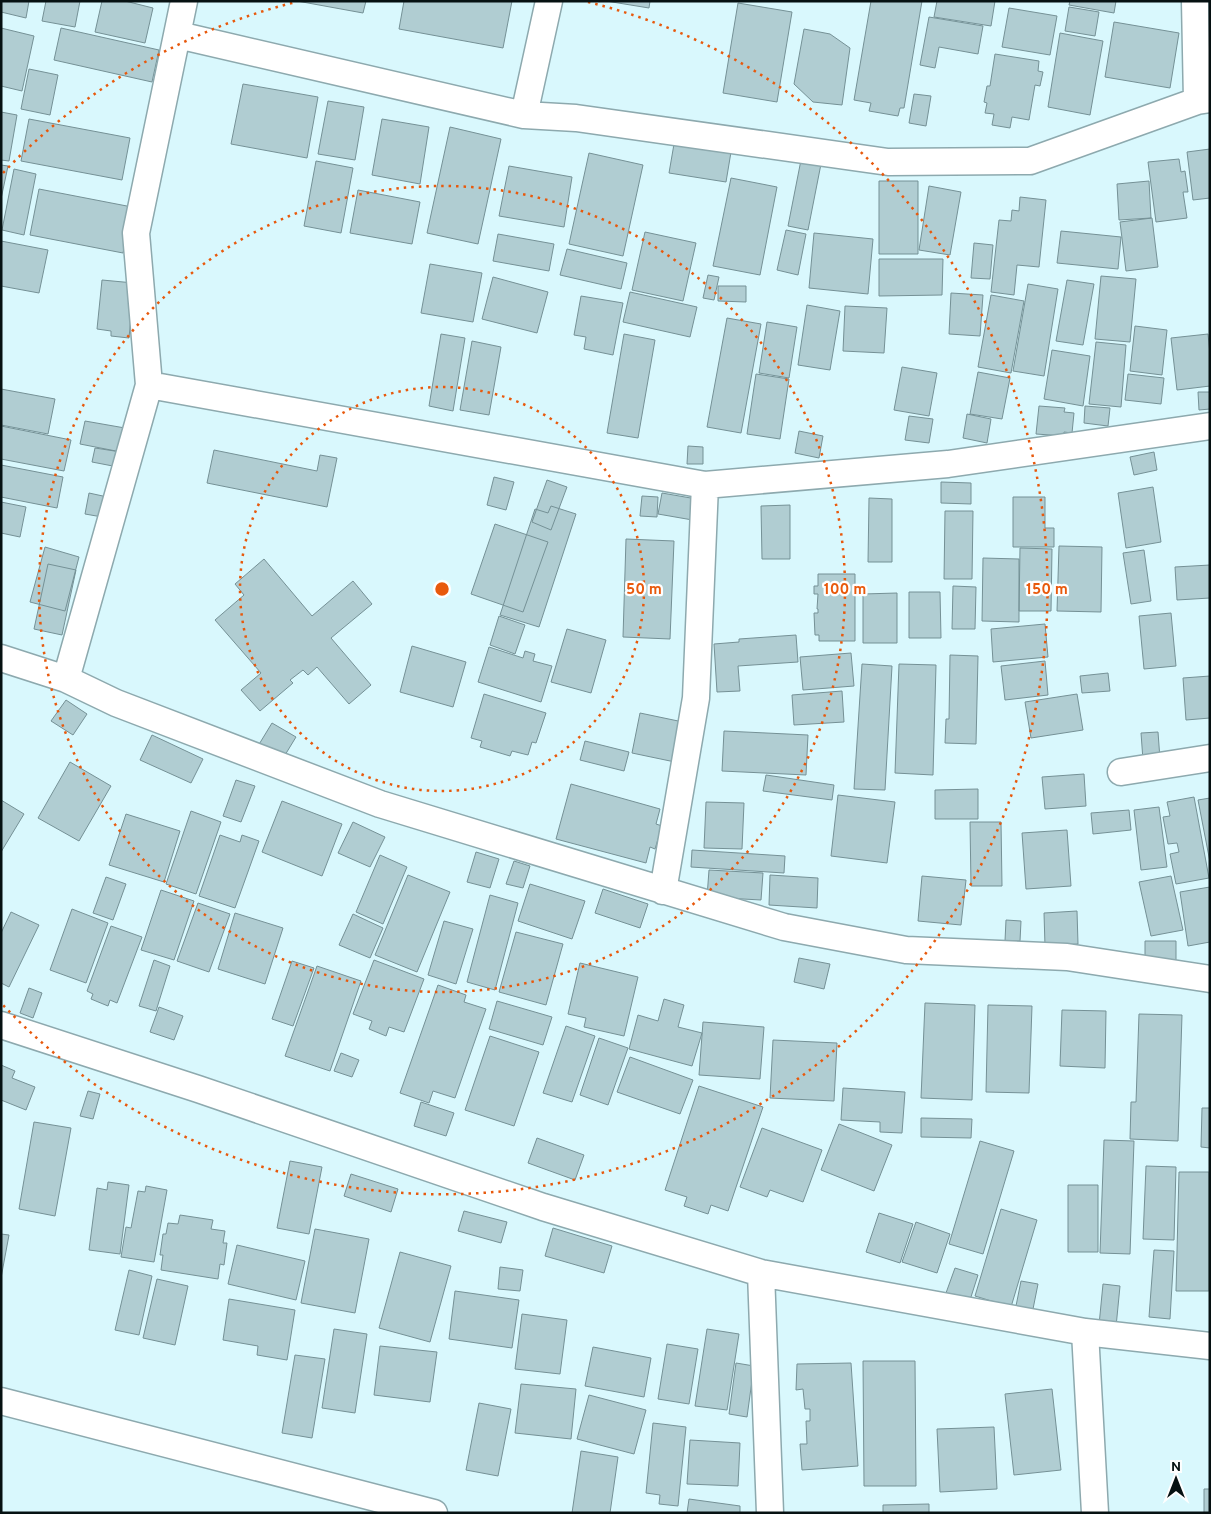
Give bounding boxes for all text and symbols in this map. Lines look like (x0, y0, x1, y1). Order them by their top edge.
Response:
centre of rings (433, 580, 451, 598)
text: 50 m (626, 581, 662, 600)
text: 100 m (824, 581, 866, 600)
text: 150 m (1026, 581, 1068, 600)
north arrow (1151, 1454, 1201, 1504)
text: N (1171, 1459, 1181, 1476)

